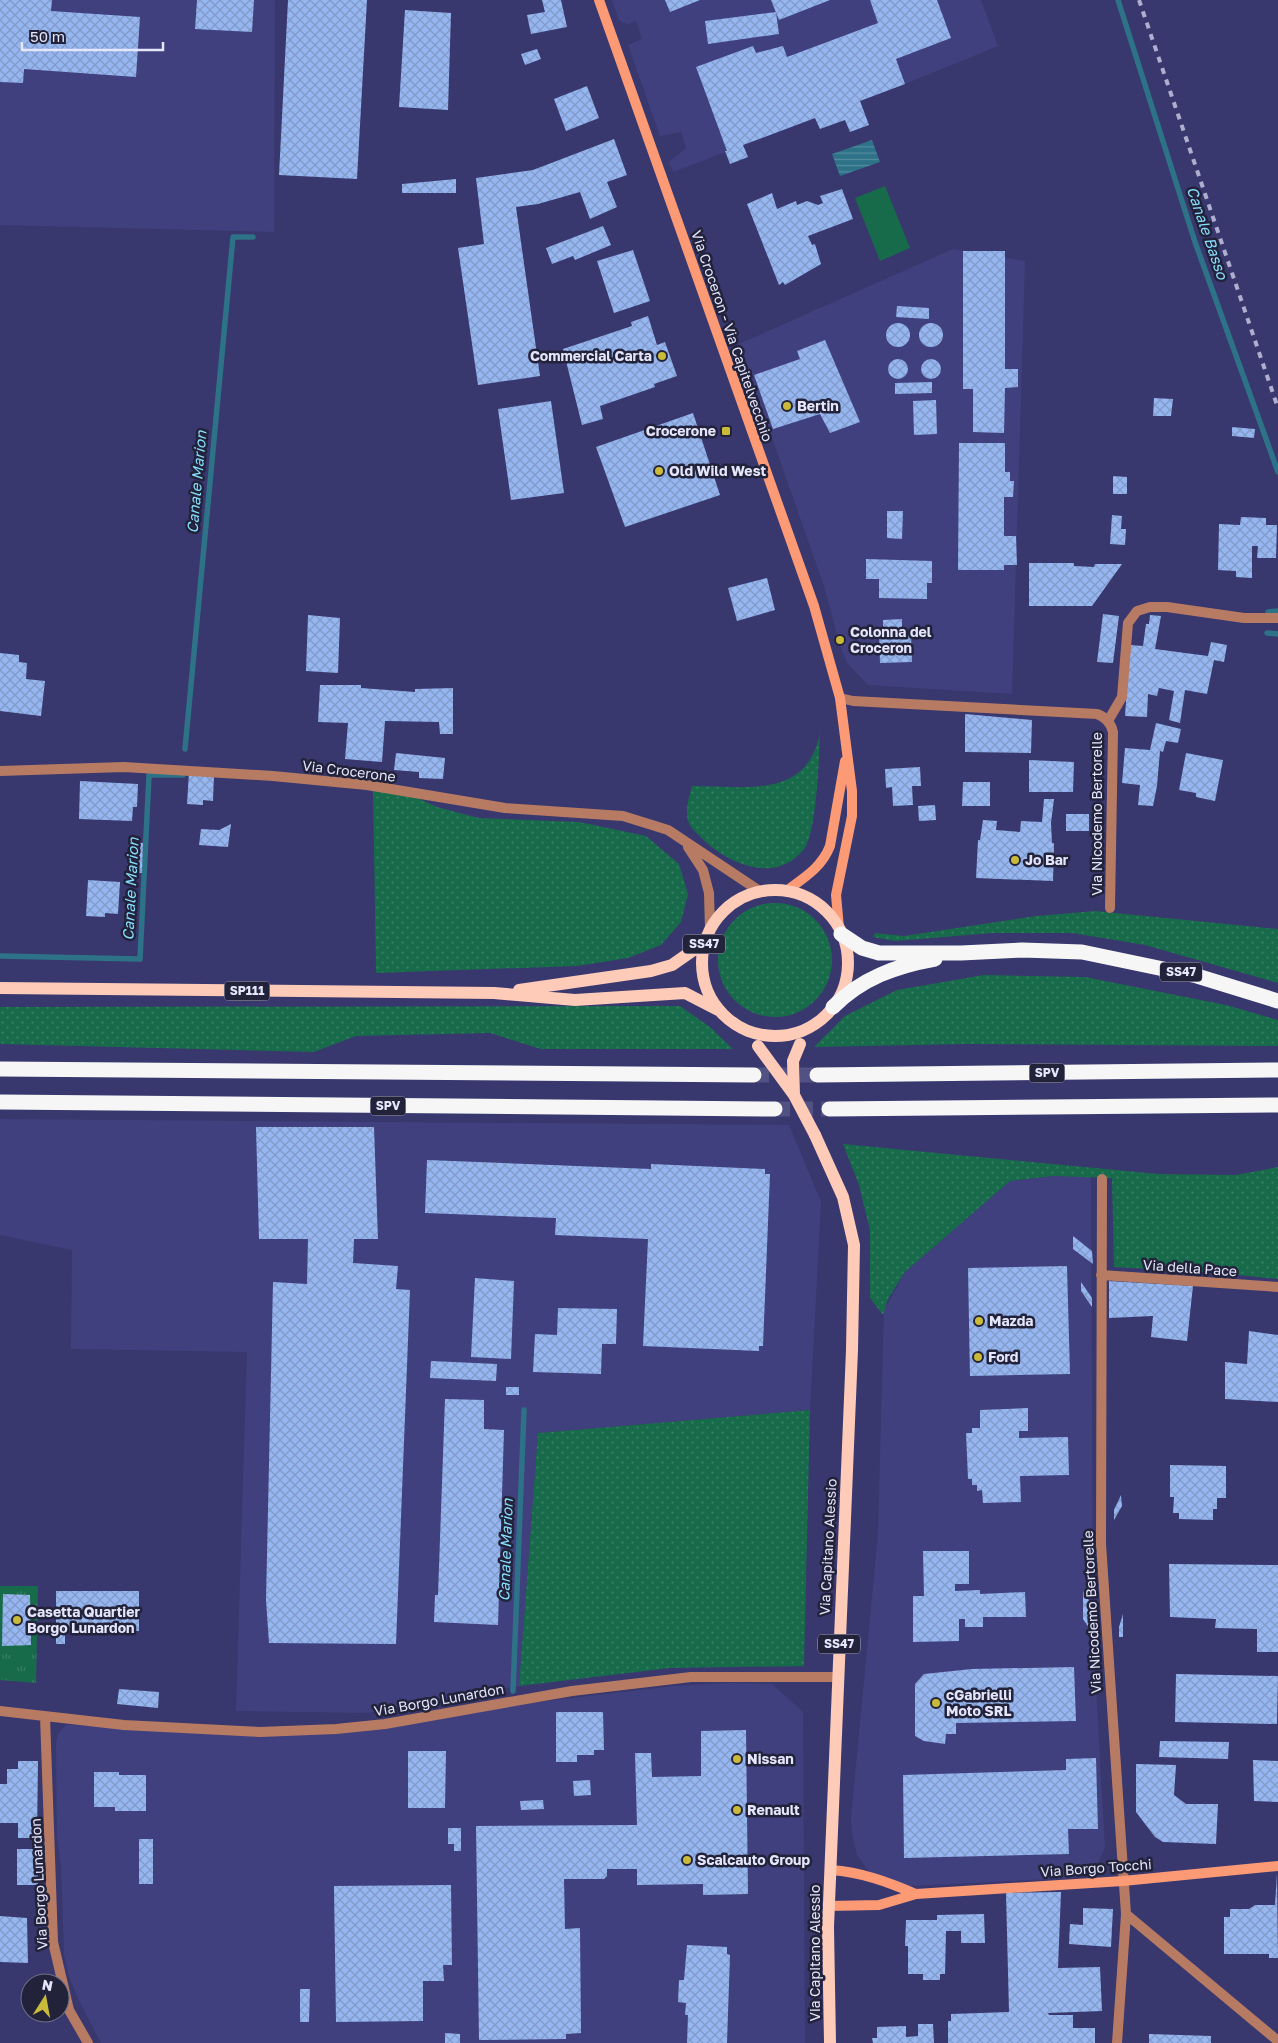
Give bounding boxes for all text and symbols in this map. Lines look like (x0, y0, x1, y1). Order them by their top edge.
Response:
scale bar (22, 20, 164, 52)
text: 50 m (30, 27, 65, 45)
water label: Canale Basso (1184, 184, 1233, 282)
street label: Via Croceron - Via Capitelvecchio (688, 228, 777, 444)
place label: Commercial Carta (530, 347, 652, 364)
marker: Commercial Carta (656, 350, 668, 362)
place label: Bertin (797, 397, 839, 414)
marker: Bertin (781, 400, 793, 412)
place label: Crocerone (646, 422, 716, 439)
marker: Crocerone (720, 425, 732, 437)
water label: Canale Marion (183, 429, 210, 534)
place label: Old Wild West (669, 462, 766, 479)
marker: Old Wild West (653, 465, 665, 477)
place label: Colonna del Croceron (850, 623, 932, 656)
marker: Colonna del Croceron (834, 634, 846, 646)
street label: Via Nicodemo Bertorelle (1088, 732, 1105, 896)
street label: Via Crocerone (301, 756, 397, 785)
water label: Canale Marion (118, 836, 142, 941)
place label: Jo Bar (1025, 851, 1069, 868)
marker: Jo Bar (1009, 854, 1021, 866)
road number: SS47 (683, 934, 725, 954)
road number: SS47 (1160, 962, 1202, 982)
road number: SP111 (224, 981, 270, 1000)
road number: SPV (1030, 1064, 1064, 1082)
road number: SPV (370, 1096, 406, 1116)
street label: Via della Pace (1142, 1256, 1238, 1279)
place label: Mazda (989, 1312, 1033, 1329)
marker: Mazda (973, 1315, 985, 1327)
place label: Ford (988, 1348, 1018, 1365)
marker: Ford (972, 1351, 984, 1363)
street label: Via Capitano Alessio (815, 1478, 840, 1616)
water label: Canale Marion (494, 1497, 516, 1602)
street label: Via Nicodemo Bertorelle (1079, 1530, 1104, 1694)
place label: Casetta Quartier Borgo Lunardon (27, 1603, 140, 1636)
marker: Casetta Quartier Borgo Lunardon (11, 1614, 23, 1626)
road number: SS47 (818, 1635, 860, 1654)
street label: Via Borgo Lunardon (373, 1680, 505, 1719)
place label: cGabrielli Moto SRL (946, 1686, 1012, 1719)
marker: cGabrielli Moto SRL (930, 1697, 942, 1709)
place label: Nissan (747, 1750, 794, 1767)
marker: Nissan (731, 1753, 743, 1765)
place label: Renault (747, 1801, 800, 1818)
marker: Renault (731, 1804, 743, 1816)
street label: Via Borgo Lunardon (27, 1818, 50, 1950)
place label: Scalcauto Group (697, 1851, 810, 1868)
marker: Scalcauto Group (681, 1854, 693, 1866)
street label: Via Borgo Tocchi (1040, 1855, 1152, 1880)
street label: Via Capitano Alessio (806, 1885, 823, 2021)
north arrow (20, 1973, 70, 2023)
text: N (41, 1975, 54, 1994)

